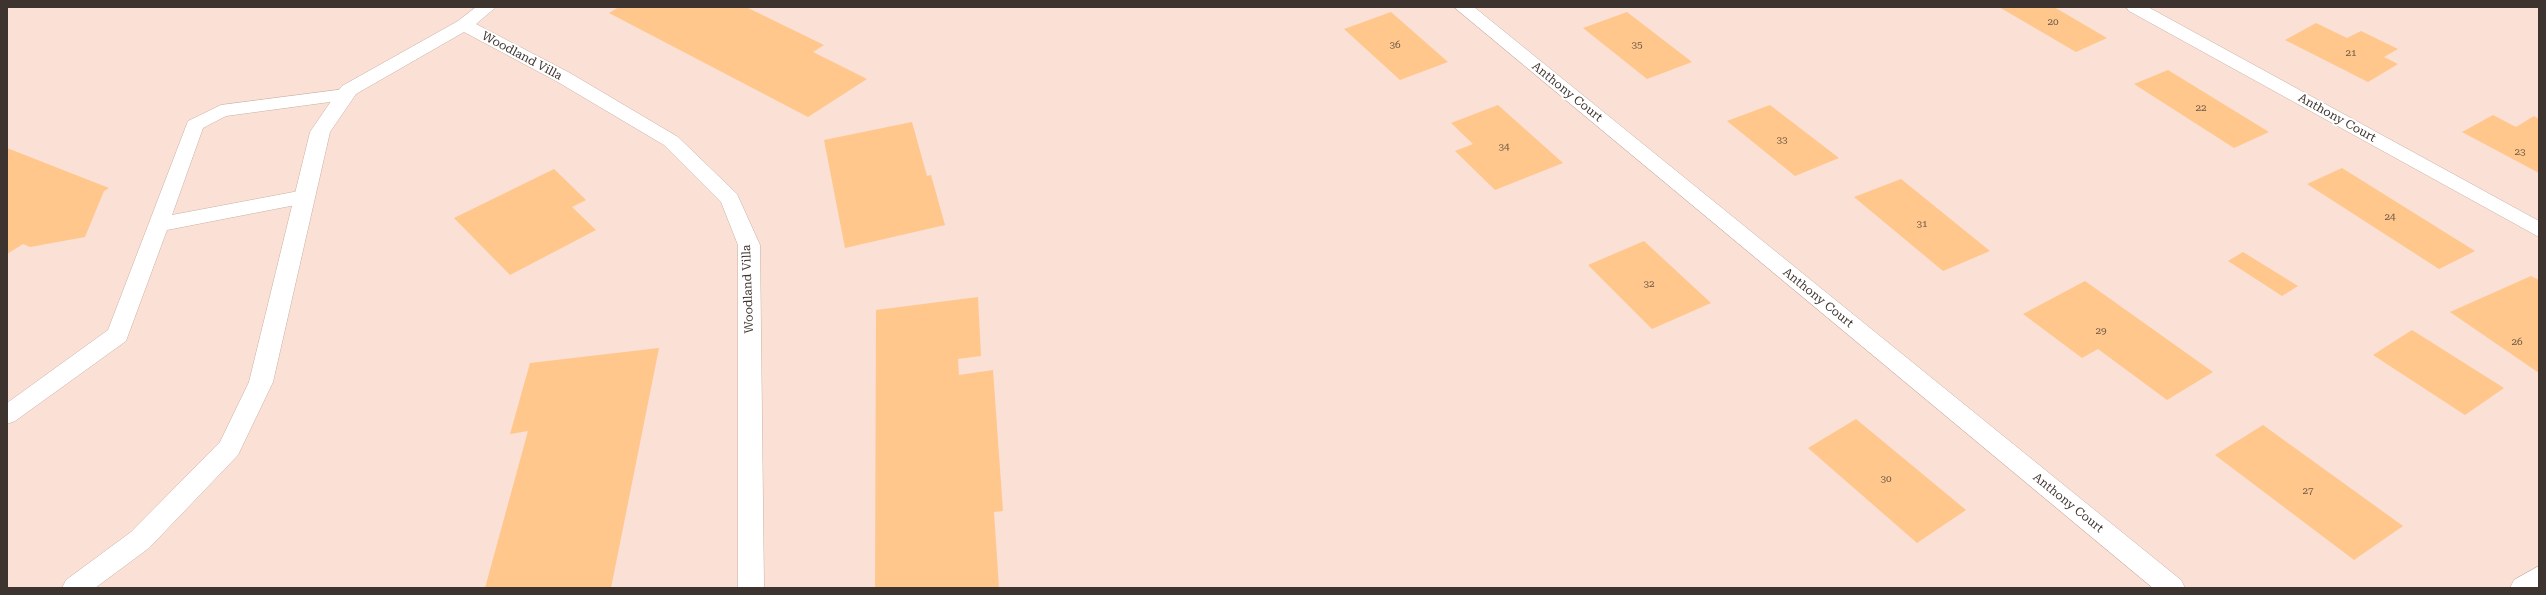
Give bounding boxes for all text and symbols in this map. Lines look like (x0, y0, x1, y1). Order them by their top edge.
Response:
house number: 20 (2047, 16, 2059, 28)
street label: Woodland Villa (479, 29, 565, 83)
house number: 36 (1389, 39, 1401, 51)
house number: 35 (1631, 39, 1643, 51)
house number: 21 (2345, 47, 2357, 59)
street label: Anthony Court (1529, 59, 1605, 125)
street label: Anthony Court (2296, 91, 2378, 145)
house number: 22 (2195, 102, 2207, 114)
house number: 33 (1776, 134, 1788, 146)
house number: 34 (1498, 141, 1510, 153)
house number: 23 (2514, 146, 2526, 158)
house number: 24 (2384, 211, 2396, 223)
house number: 31 (1916, 218, 1928, 230)
street label: Woodland Villa (739, 244, 757, 334)
street label: Anthony Court (1780, 265, 1856, 331)
house number: 32 (1643, 278, 1655, 290)
house number: 29 (2095, 325, 2107, 337)
house number: 26 (2511, 336, 2523, 348)
street label: Anthony Court (2030, 470, 2106, 536)
house number: 30 (1880, 473, 1892, 485)
house number: 27 (2302, 485, 2314, 497)

